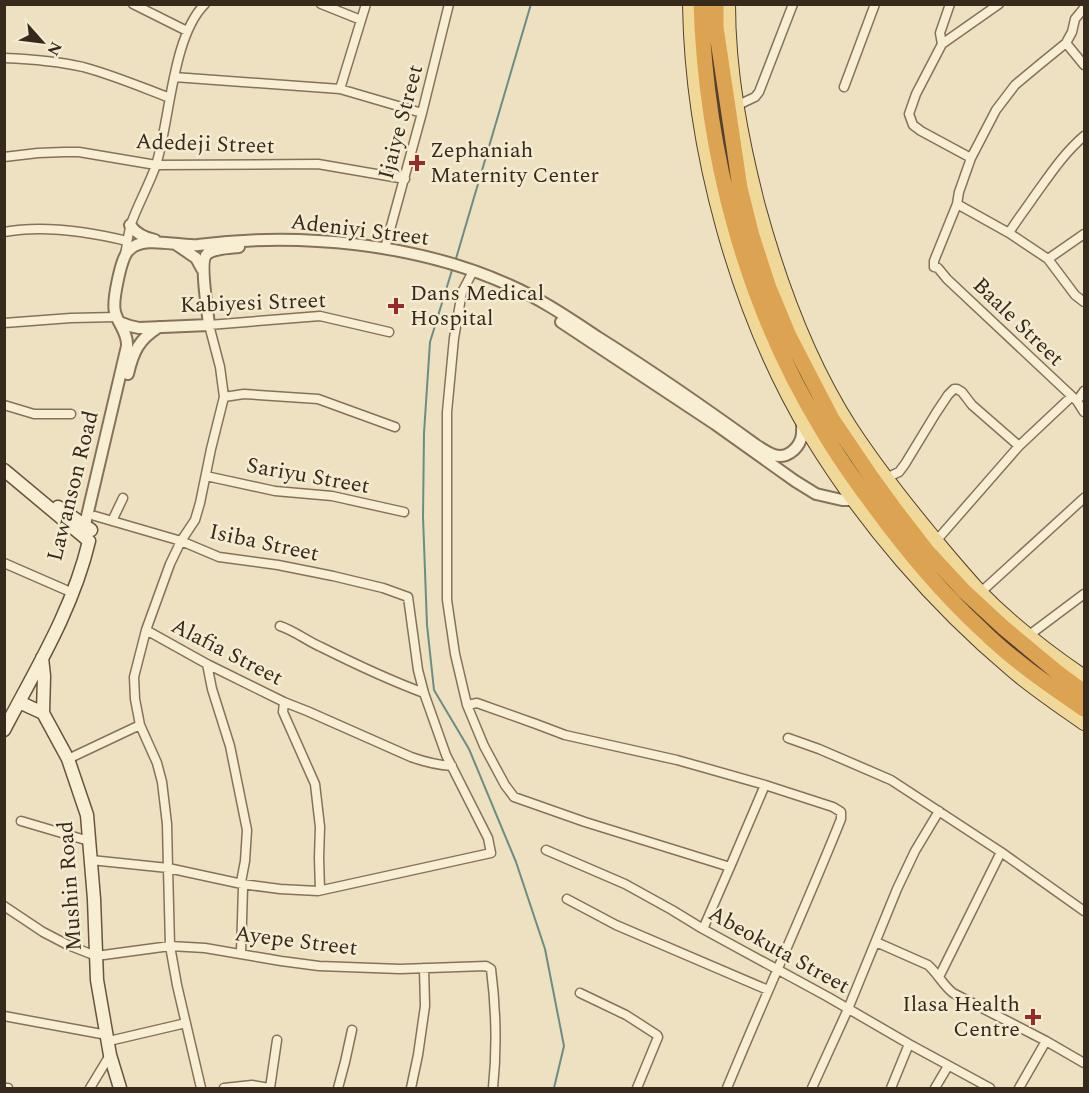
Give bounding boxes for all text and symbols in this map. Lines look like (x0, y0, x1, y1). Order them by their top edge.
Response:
north arrow (12, 12, 72, 72)
text: N (41, 37, 68, 60)
street label: Ijaiye Street (370, 61, 432, 183)
street label: Adedeji Street (135, 125, 275, 163)
place label: Zephaniah Maternity Center (430, 134, 599, 192)
marker: Zephaniah Maternity Center (408, 154, 426, 172)
street label: Adeniyi Street (289, 205, 431, 255)
street label: Baale Street (965, 270, 1071, 374)
place label: Dans Medical Hospital (410, 277, 544, 335)
street label: Kabiyesi Street (179, 284, 327, 322)
marker: Dans Medical Hospital (387, 297, 405, 315)
street label: Lawanson Road (38, 407, 108, 565)
street label: Sariyu Street (244, 449, 372, 503)
street label: Isiba Street (206, 515, 322, 571)
street label: Alafia Street (165, 610, 289, 694)
street label: Mushin Road (49, 820, 91, 952)
street label: Abeokuta Street (702, 897, 856, 1003)
street label: Ayepe Street (233, 917, 359, 965)
place label: Ilasa Health Centre (902, 988, 1020, 1046)
marker: Ilasa Health Centre (1024, 1008, 1042, 1026)

